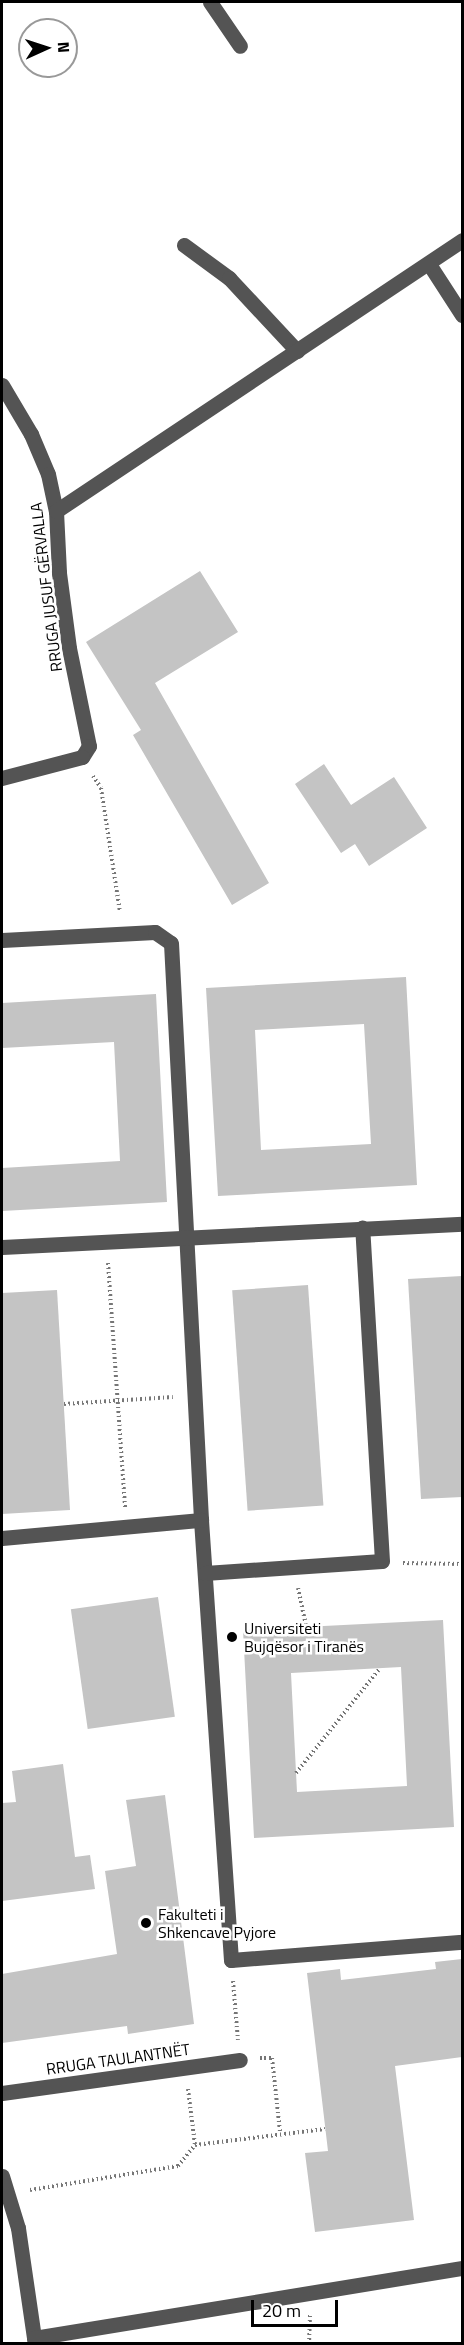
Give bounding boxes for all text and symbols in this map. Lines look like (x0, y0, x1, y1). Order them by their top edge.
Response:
north arrow (18, 18, 78, 78)
text: N (52, 41, 76, 53)
street label: RRUGA JUSUF GËRVALLA (26, 501, 66, 673)
place label: Universiteti Bujqësor i Tiranës (244, 1618, 364, 1656)
marker: Universiteti Bujqësor i Tiranës (225, 1630, 239, 1644)
place label: Fakulteti i Shkencave Pyjore (158, 1904, 276, 1942)
marker: Fakulteti i Shkencave Pyjore (139, 1916, 153, 1930)
street label: RRUGA TAULANTNËT (45, 2039, 191, 2079)
scale bar (254, 2288, 341, 2326)
text: 20 m (262, 2297, 301, 2324)

